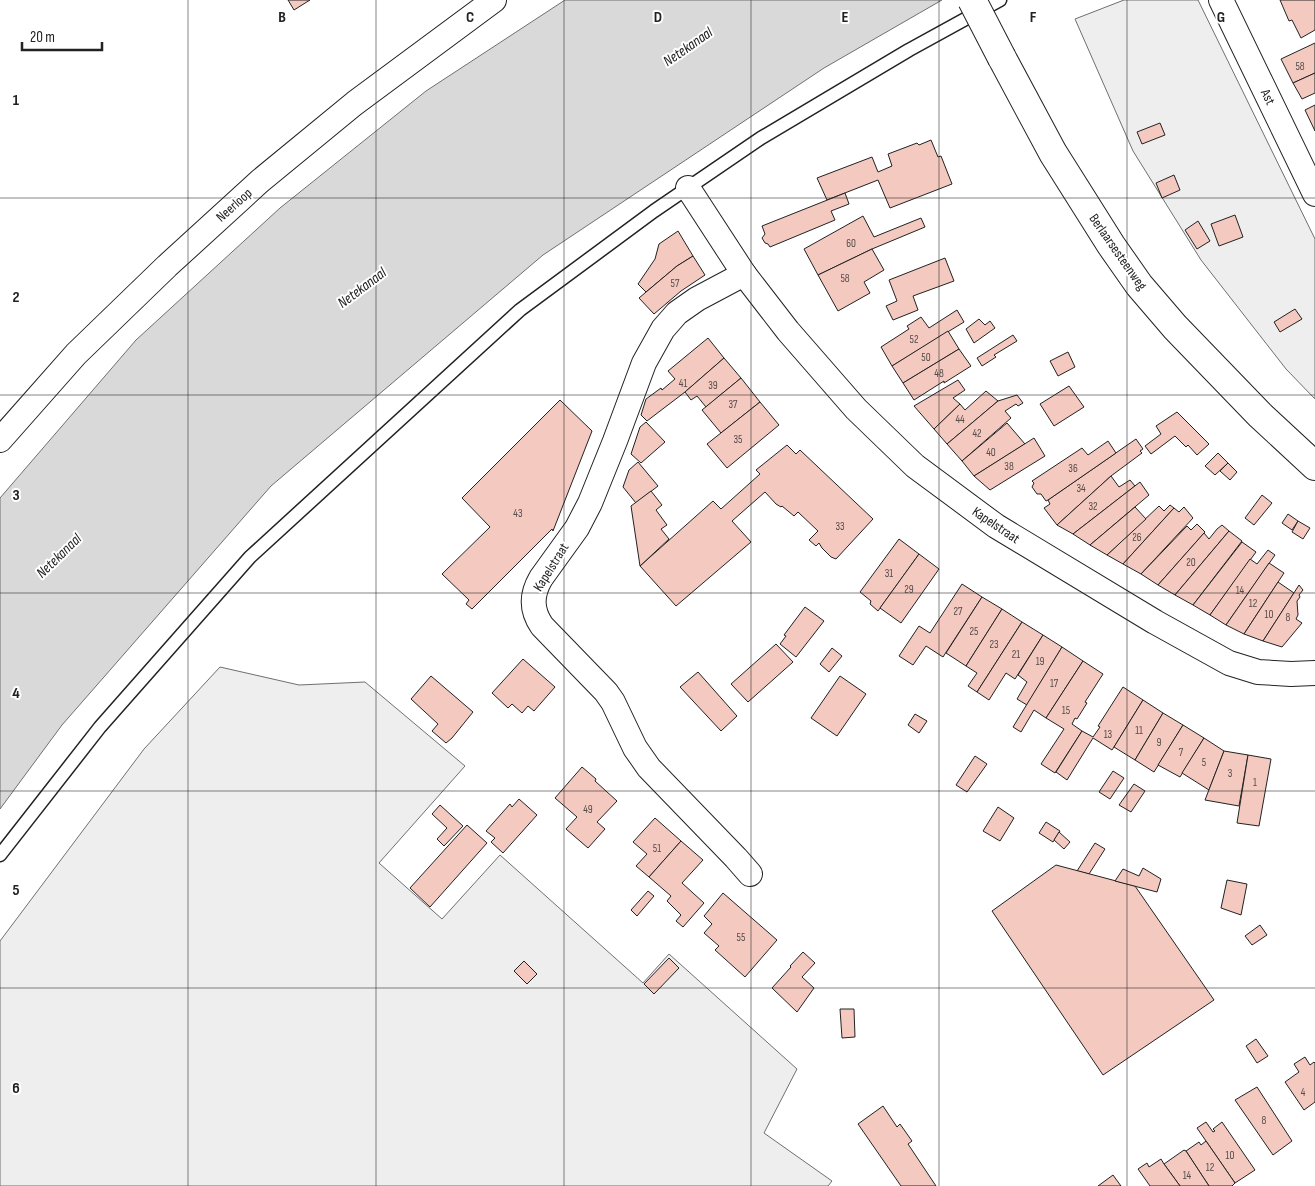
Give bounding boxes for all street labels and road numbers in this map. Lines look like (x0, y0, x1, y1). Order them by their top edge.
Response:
street label: Ast (1257, 85, 1279, 108)
street label: Neerloop (213, 184, 256, 226)
street label: Berlaarsesteenweg (1085, 211, 1151, 294)
street label: Kapelstraat (969, 503, 1023, 547)
street label: Kapelstraat (530, 540, 572, 594)

